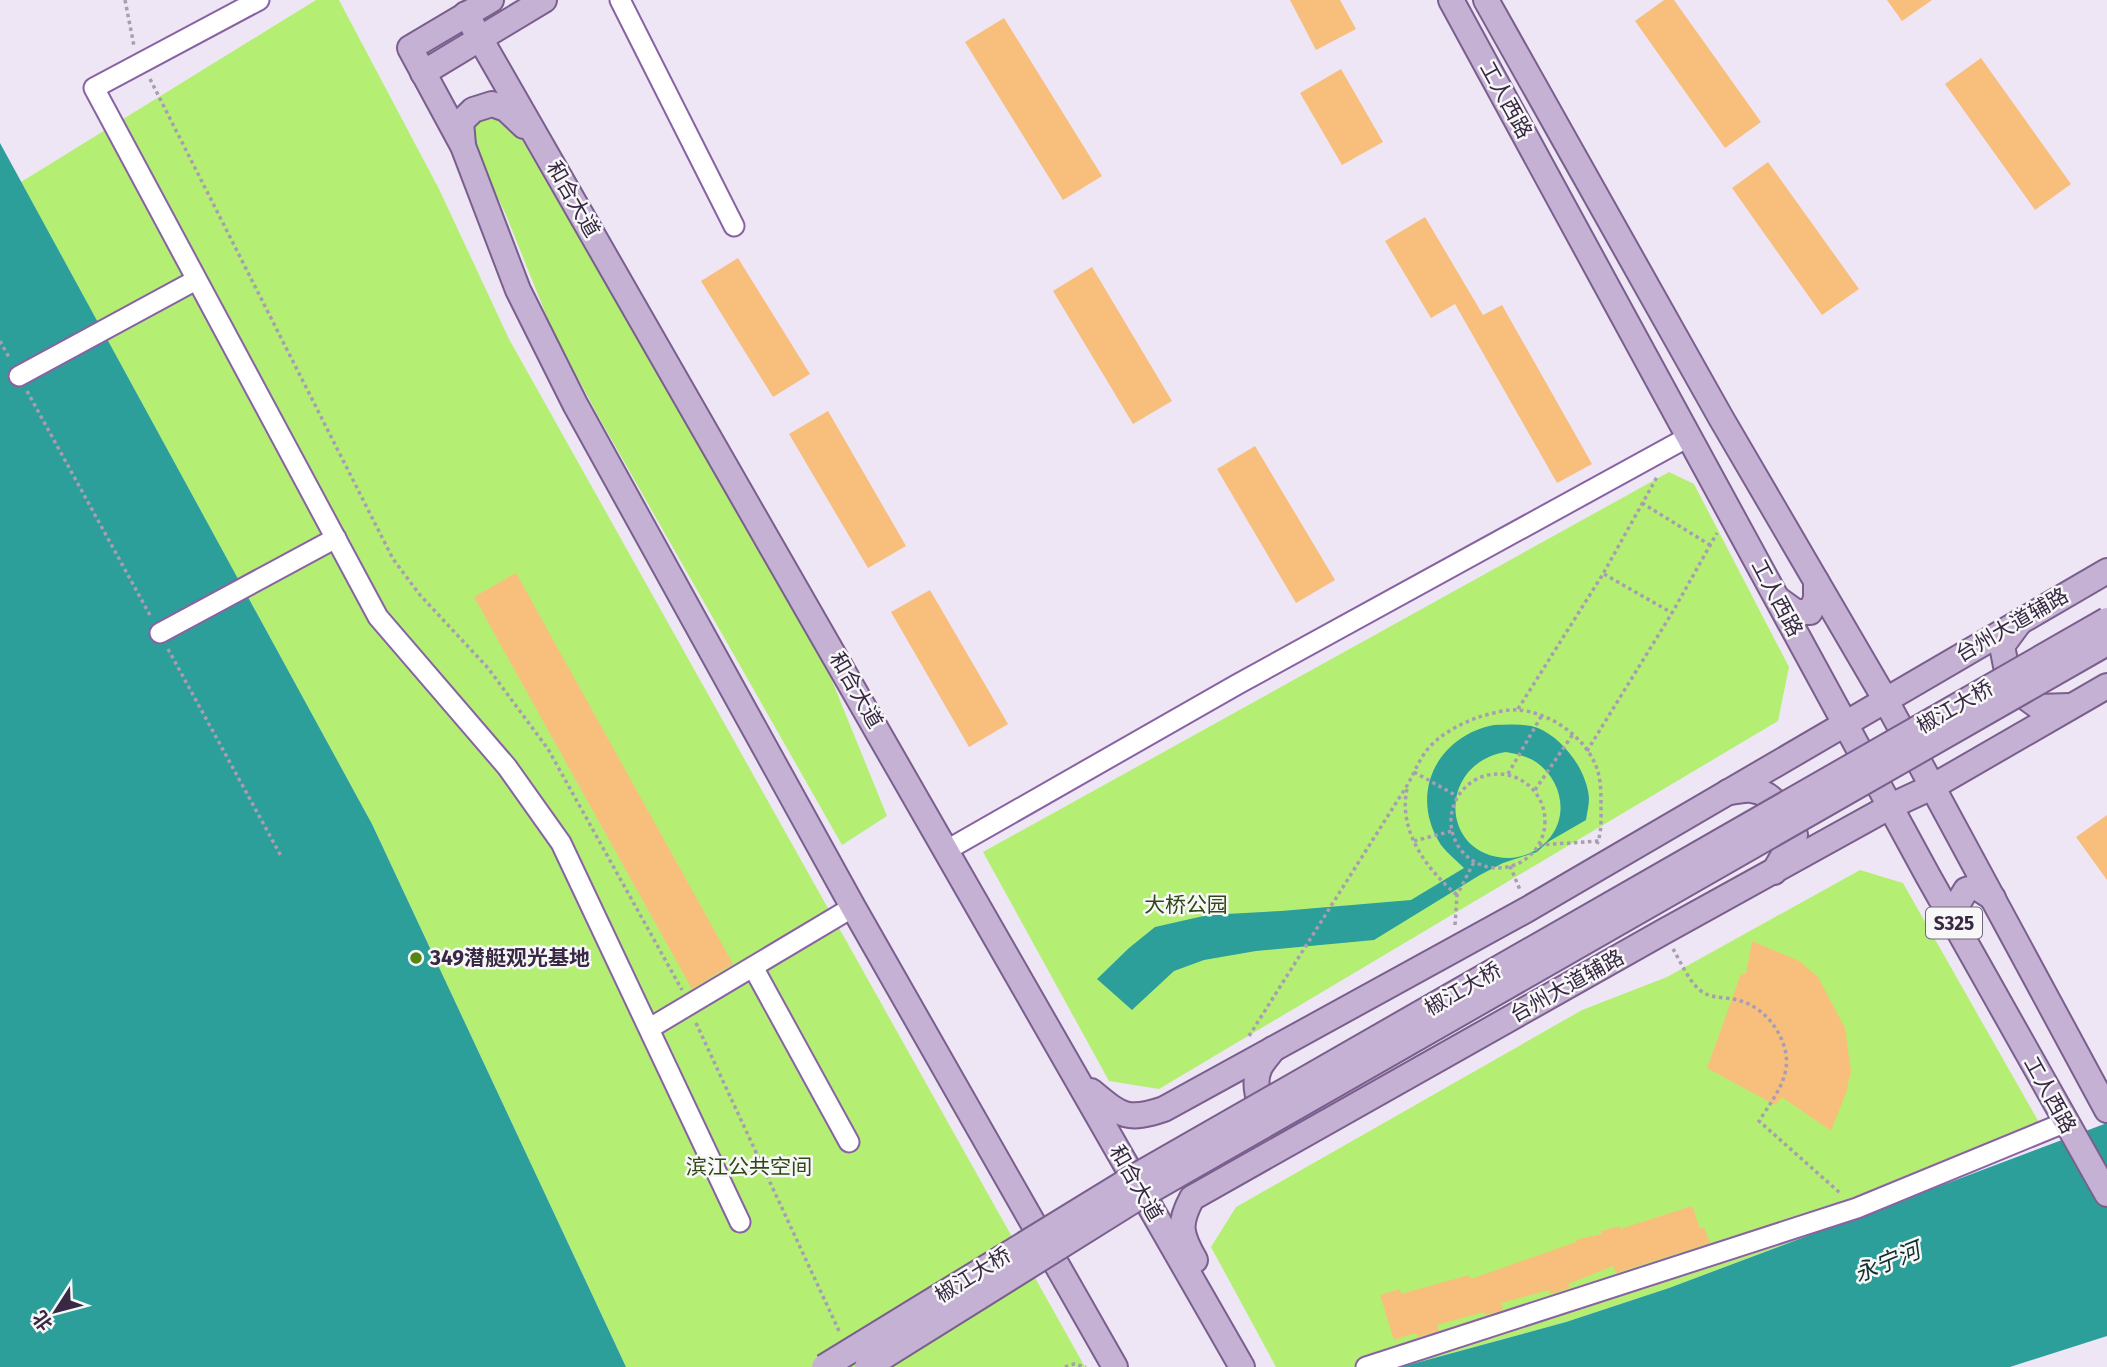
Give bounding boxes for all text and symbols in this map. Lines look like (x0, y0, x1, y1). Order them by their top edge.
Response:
street label: 工人西路 (1474, 57, 1538, 143)
street label: 和合大道 (541, 156, 605, 242)
street label: 工人西路 (1746, 555, 1808, 641)
street label: 台州大道辅路 (1951, 582, 2073, 668)
street label: 和合大道 (824, 647, 888, 733)
street label: 椒江大桥 (1912, 675, 1998, 739)
park label: 大桥公园 (1144, 892, 1228, 918)
road number: S325 (1926, 908, 1982, 939)
street label: 台州大道辅路 (1506, 944, 1628, 1028)
place label: 349潜艇观光基地 (429, 945, 590, 971)
marker: 349潜艇观光基地 (408, 950, 424, 966)
street label: 椒江大桥 (1420, 957, 1506, 1021)
street label: 工人西路 (2018, 1052, 2082, 1138)
street label: 和合大道 (1104, 1140, 1168, 1226)
park label: 滨江公共空间 (686, 1154, 812, 1180)
water label: 永宁河 (1850, 1235, 1928, 1288)
street label: 椒江大桥 (930, 1242, 1016, 1308)
north arrow (21, 1276, 91, 1346)
text: 北 (28, 1306, 58, 1335)

